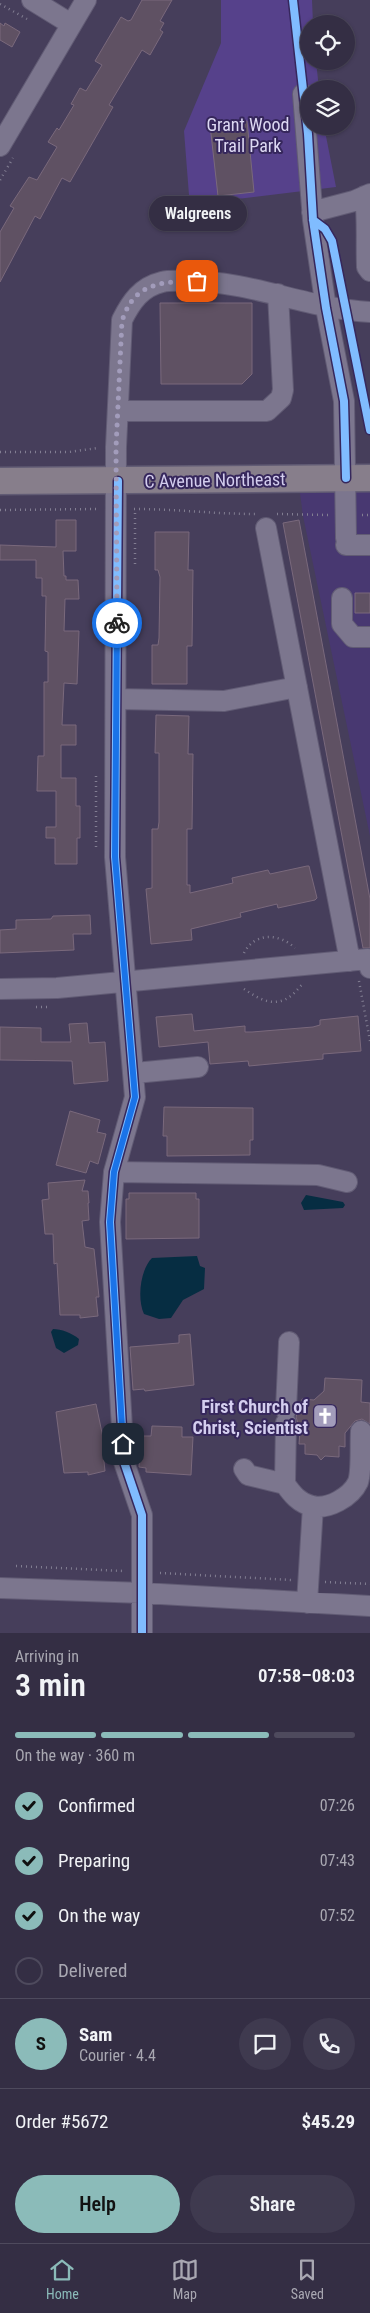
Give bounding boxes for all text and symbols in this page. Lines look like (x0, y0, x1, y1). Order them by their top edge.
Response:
map controls (300, 15, 355, 135)
button: locate (300, 15, 355, 70)
button: layers (300, 80, 355, 135)
park label: Grant Wood Trail Park (206, 114, 290, 156)
callout: Walgreens (148, 196, 246, 231)
text: Walgreens (165, 204, 231, 223)
pin (176, 260, 218, 302)
icon: bag (183, 267, 211, 295)
street label: C Avenue Northeast (144, 468, 286, 492)
courier (92, 598, 142, 648)
icon: bike (103, 609, 131, 637)
place label: First Church of Christ, Scientist (192, 1396, 308, 1438)
church icon: First Church of Christ, Scientist (312, 1403, 338, 1429)
pin (102, 1423, 144, 1465)
icon: home (109, 1430, 137, 1458)
text: Arriving in (15, 1647, 79, 1666)
text: 07:58–08:03 (258, 1664, 355, 1687)
text: 3 min (15, 1666, 86, 1704)
text: On the way · 360 m (15, 1746, 135, 1765)
icon: check (15, 1792, 43, 1820)
text: Confirmed (58, 1794, 135, 1817)
text: 07:26 (320, 1796, 355, 1815)
icon: check (15, 1847, 43, 1875)
text: Preparing (58, 1849, 130, 1872)
text: 07:43 (320, 1851, 355, 1870)
icon: check (15, 1902, 43, 1930)
text: On the way (58, 1904, 140, 1927)
text: 07:52 (320, 1906, 355, 1925)
text: Delivered (58, 1959, 127, 1982)
button: chat (239, 2018, 291, 2070)
button: phone (303, 2018, 355, 2070)
text: Sam (79, 2023, 112, 2046)
text: S (36, 2032, 46, 2055)
text: Courier · 4.4 (79, 2046, 156, 2065)
text: Order #5672 (15, 2110, 108, 2133)
text: $45.29 (301, 2110, 355, 2133)
button: Help (15, 2175, 180, 2233)
button: Share (190, 2175, 355, 2233)
tab: Home (46, 2256, 79, 2302)
tab: Map (171, 2256, 199, 2302)
tab: Saved (291, 2256, 324, 2302)

